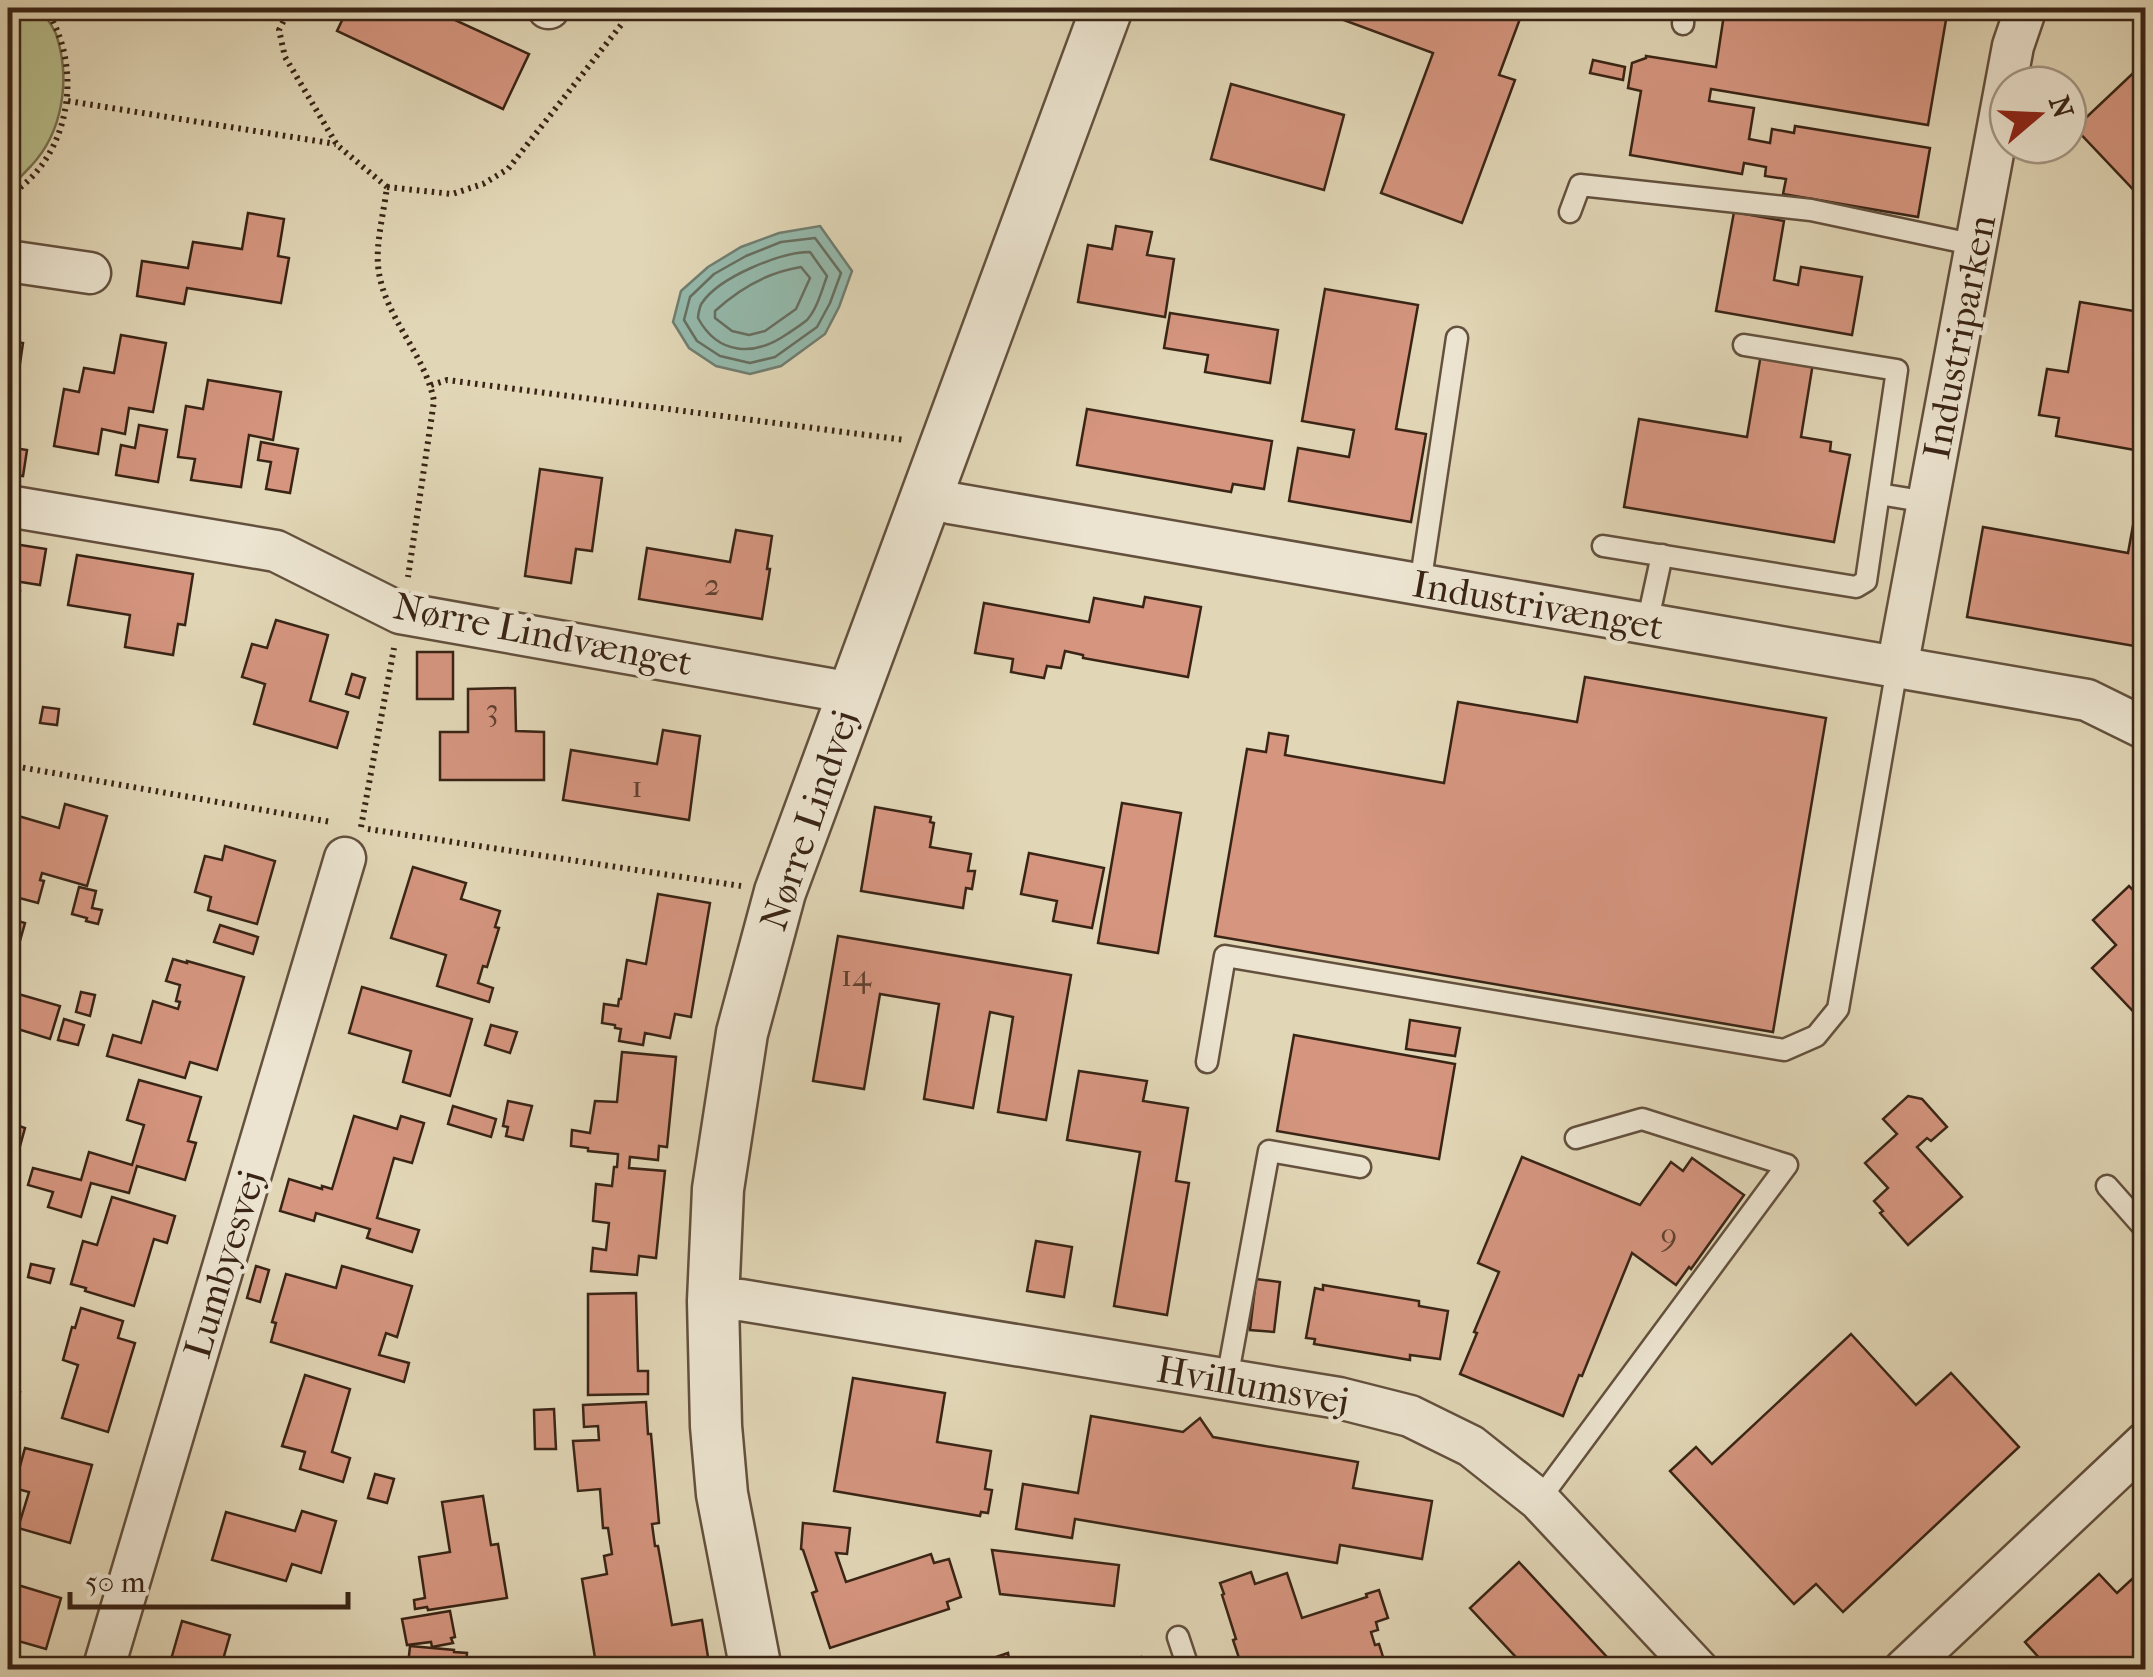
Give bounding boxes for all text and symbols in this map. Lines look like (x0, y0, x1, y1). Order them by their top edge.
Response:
north arrow (1988, 65, 2088, 165)
text: N (2042, 92, 2080, 123)
street label: Industriparken (1914, 211, 2005, 463)
street label: Industrivænget (1409, 561, 1667, 650)
house number: 2 (704, 566, 720, 603)
street label: Nørre Lindvænget (390, 583, 696, 686)
house number: 3 (485, 691, 499, 728)
street label: Nørre Lindvej (751, 704, 868, 936)
house number: 1 (631, 768, 643, 805)
house number: 14 (841, 957, 872, 994)
street label: Lumbyesvej (175, 1165, 274, 1363)
house number: 9 (1661, 1216, 1677, 1253)
street label: Hvillumsvej (1153, 1346, 1353, 1425)
scale bar (70, 1547, 348, 1609)
text: 50 m (85, 1565, 146, 1600)

